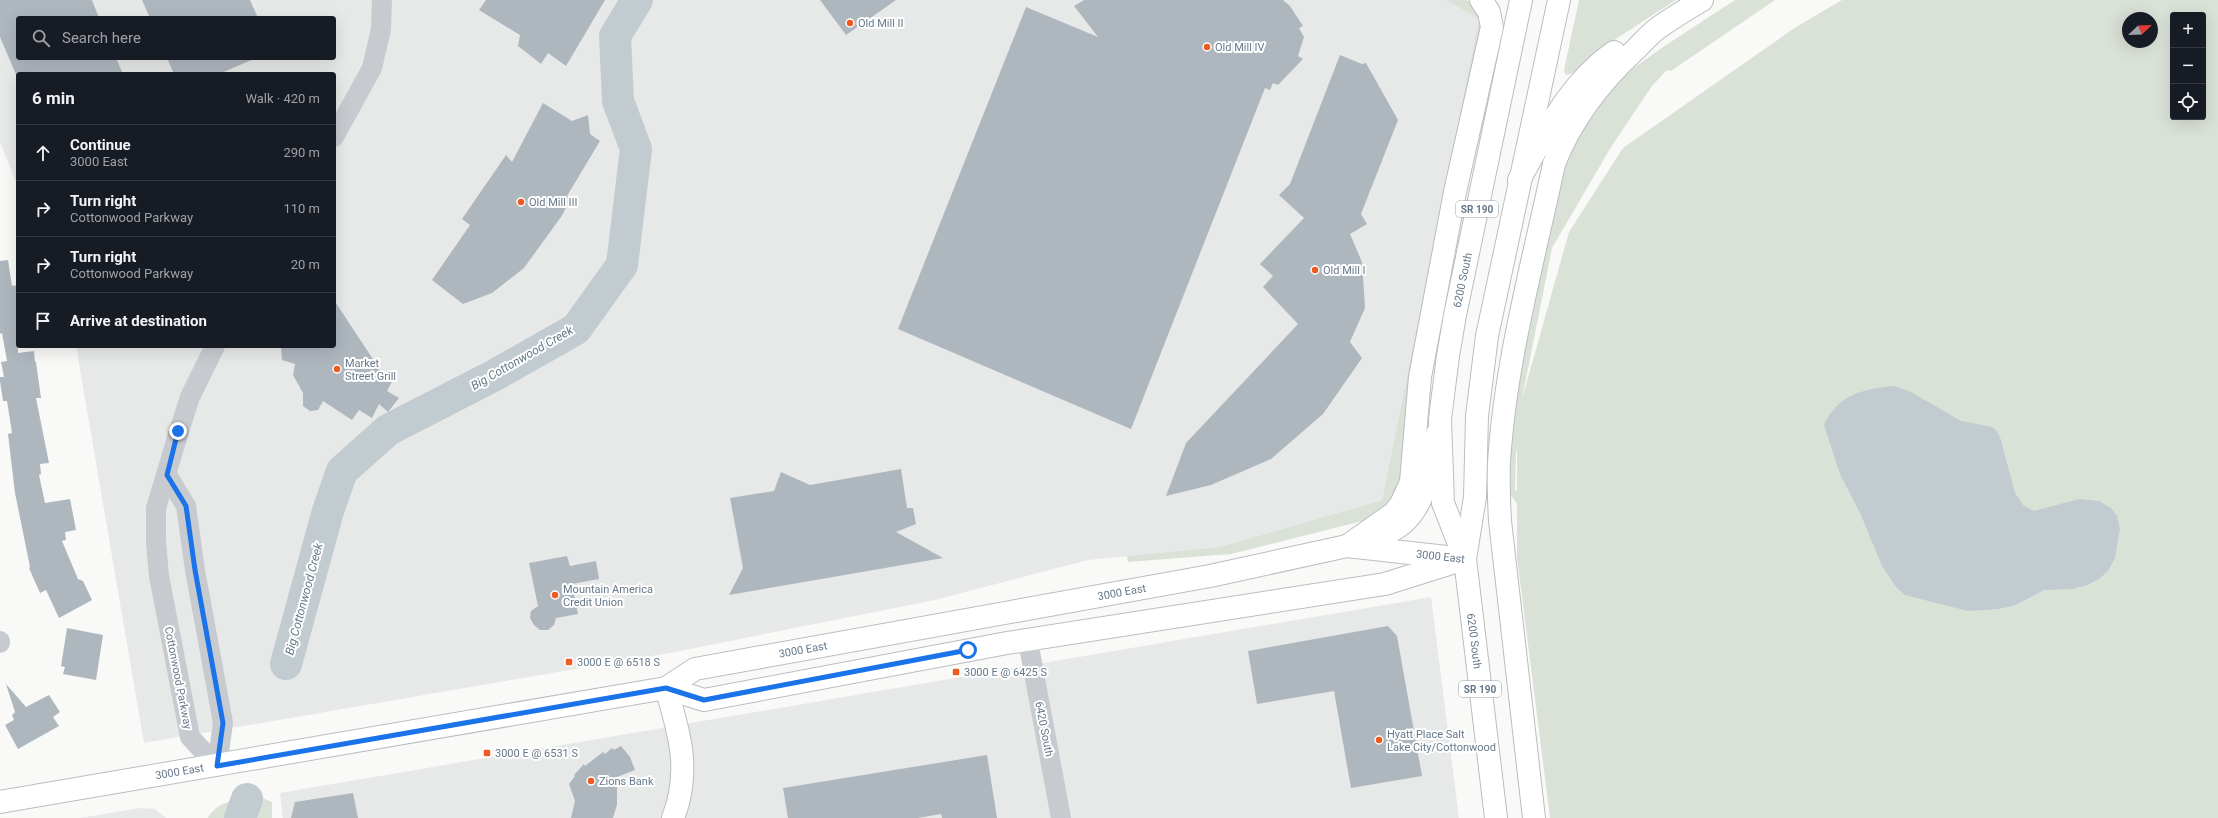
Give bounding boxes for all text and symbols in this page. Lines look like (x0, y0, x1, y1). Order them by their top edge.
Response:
north arrow (2122, 12, 2158, 48)
map controls (2170, 12, 2206, 120)
button: + (2170, 12, 2206, 48)
search box (16, 16, 336, 60)
place label: Old Mill II (858, 17, 904, 30)
marker: Old Mill II (845, 18, 855, 28)
icon: search (30, 27, 52, 49)
text: Search here (62, 29, 141, 47)
place label: Old Mill IV (1215, 41, 1265, 54)
marker: Old Mill IV (1202, 42, 1212, 52)
button: − (2170, 48, 2206, 84)
button: locate (2170, 84, 2206, 120)
text: 6 min (32, 88, 75, 108)
text: Walk · 420 m (245, 91, 320, 106)
text: Continue (70, 136, 131, 154)
icon: ahead (32, 142, 54, 164)
text: 290 m (283, 145, 320, 160)
text: 3000 East (70, 154, 128, 169)
text: Turn right (70, 192, 136, 210)
place label: Old Mill III (529, 196, 578, 209)
marker: Old Mill III (516, 197, 526, 207)
icon: right (32, 198, 54, 220)
text: 110 m (283, 201, 320, 216)
road number: SR 190 (1456, 201, 1498, 217)
text: Cottonwood Parkway (70, 210, 193, 225)
text: Turn right (70, 248, 136, 266)
street label: 6200 South (1450, 251, 1474, 309)
icon: right (32, 254, 54, 276)
text: 20 m (291, 257, 320, 272)
place label: Old Mill I (1323, 264, 1366, 277)
marker: Old Mill I (1310, 265, 1320, 275)
text: Cottonwood Parkway (70, 266, 193, 281)
icon: arrive (32, 310, 54, 332)
text: Arrive at destination (70, 312, 207, 330)
water label: Big Cottonwood Creek (468, 323, 576, 393)
place label: Market Street Grill (345, 357, 396, 383)
marker: Market Street Grill (332, 364, 342, 374)
route end (169, 422, 187, 440)
water label: Big Cottonwood Creek (282, 540, 326, 657)
street label: 3000 East (1415, 547, 1466, 565)
street label: 3000 East (1096, 581, 1147, 603)
place label: Mountain America Credit Union (563, 583, 653, 609)
marker: Mountain America Credit Union (550, 590, 560, 600)
street label: 6200 South (1464, 612, 1484, 670)
street label: Cottonwood Parkway (162, 626, 194, 731)
street label: 3000 East (778, 639, 829, 660)
route start (959, 641, 977, 659)
place label: 3000 E @ 6518 S (577, 656, 661, 669)
marker: 3000 E @ 6518 S (564, 657, 574, 667)
place label: 3000 E @ 6425 S (964, 666, 1048, 679)
marker: 3000 E @ 6425 S (951, 667, 961, 677)
road number: SR 190 (1459, 681, 1501, 697)
street label: 6420 South (1032, 700, 1056, 758)
place label: Hyatt Place Salt Lake City/Cottonwood (1387, 728, 1496, 754)
marker: Hyatt Place Salt Lake City/Cottonwood (1374, 735, 1384, 745)
place label: 3000 E @ 6531 S (495, 747, 579, 760)
marker: 3000 E @ 6531 S (482, 748, 492, 758)
street label: 3000 East (154, 761, 205, 782)
place label: Zions Bank (599, 775, 654, 788)
marker: Zions Bank (586, 776, 596, 786)

